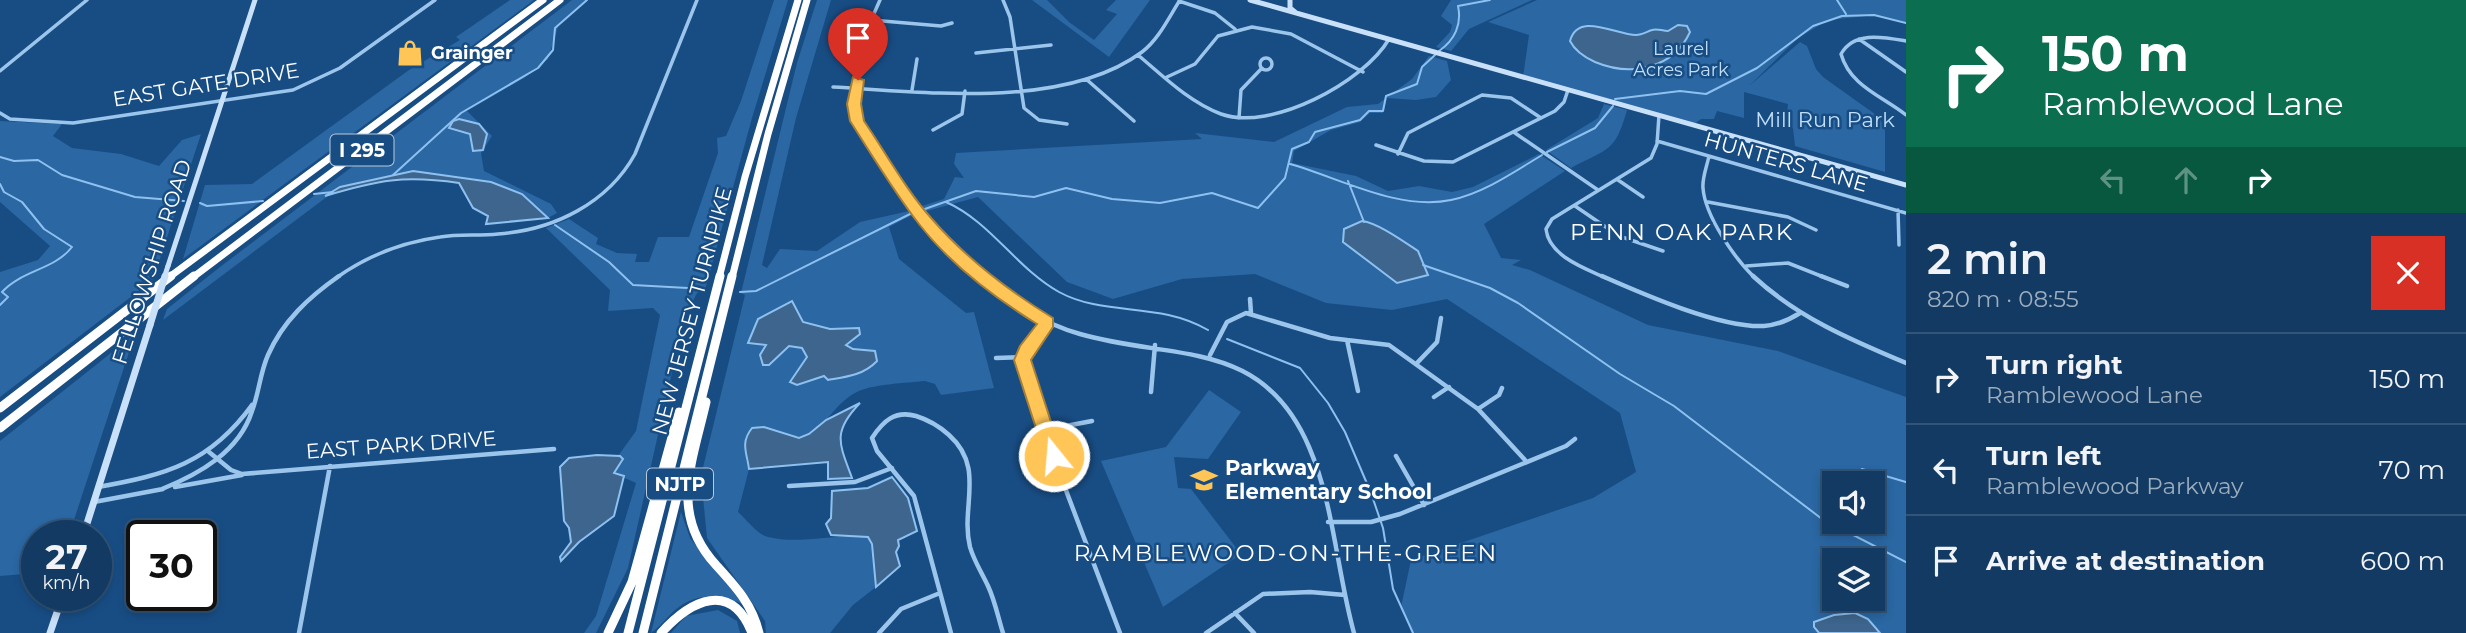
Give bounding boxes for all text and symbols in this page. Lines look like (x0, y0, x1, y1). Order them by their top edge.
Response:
pin (828, 8, 888, 80)
icon: arrive (839, 19, 877, 57)
text: 150 m (2042, 24, 2189, 83)
icon: right (1927, 28, 2018, 119)
shop icon: Grainger (395, 38, 425, 68)
park label: Laurel Acres Park (1633, 38, 1729, 81)
place label: Grainger (431, 42, 513, 64)
street label: EAST GATE DRIVE (111, 57, 301, 112)
text: Ramblewood Lane (2042, 84, 2344, 123)
park label: Mill Run Park (1755, 107, 1895, 132)
street label: HUNTERS LANE (1701, 126, 1871, 197)
road number: I 295 (330, 134, 394, 166)
street label: FELLOWSHIP ROAD (107, 156, 196, 367)
icon: left (2094, 161, 2132, 199)
icon: ahead (2167, 161, 2205, 199)
icon: right (2240, 161, 2278, 199)
street label: NEW JERSEY TURNPIKE (646, 184, 737, 438)
district label: PENN OAK PARK (1570, 218, 1794, 246)
text: 2 min (1927, 233, 2048, 285)
button: close (2371, 236, 2445, 310)
text: 820 m · 08:55 (1927, 285, 2079, 313)
text: Turn right (1986, 349, 2122, 381)
icon: right (1927, 360, 1965, 398)
text: 150 m (2369, 363, 2445, 395)
text: Ramblewood Lane (1986, 381, 2203, 409)
position arrow (1017, 419, 1091, 493)
street label: EAST PARK DRIVE (305, 425, 497, 464)
text: Turn left (1986, 440, 2102, 472)
icon: left (1927, 451, 1965, 489)
text: 70 m (2379, 454, 2445, 486)
place label: Parkway Elementary School (1225, 455, 1432, 504)
school or university icon: Parkway Elementary School (1189, 465, 1219, 495)
road number: NJTP (647, 468, 713, 499)
map controls (1822, 471, 1885, 611)
button: sound (1822, 471, 1885, 534)
text: Ramblewood Parkway (1986, 472, 2244, 500)
speed limit sign: 30 (126, 520, 217, 611)
text: 27 (45, 535, 88, 578)
district label: RAMBLEWOOD-ON-THE-GREEN (1074, 539, 1498, 567)
icon: arrive (1927, 542, 1965, 580)
text: Arrive at destination (1986, 545, 2265, 577)
text: 600 m (2360, 545, 2445, 577)
button: layers (1822, 548, 1885, 611)
text: km/h (42, 572, 91, 594)

